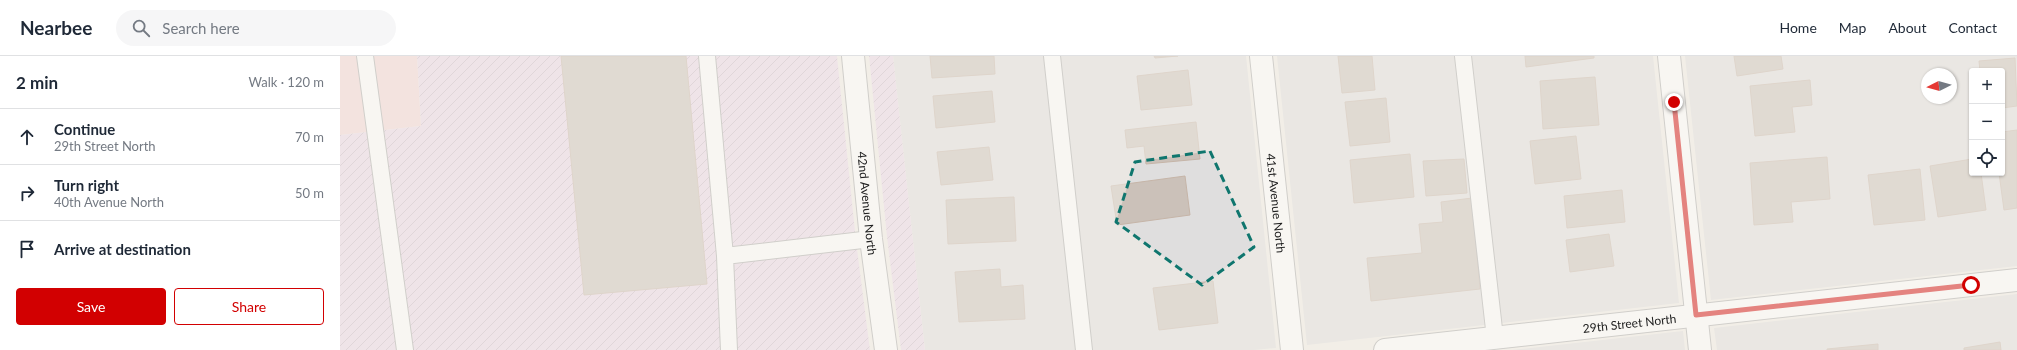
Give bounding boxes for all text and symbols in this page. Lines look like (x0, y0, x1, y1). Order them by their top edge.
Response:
search box (116, 10, 396, 46)
text: Nearbee (20, 16, 92, 39)
icon: search (130, 17, 152, 39)
text: Search here (162, 19, 240, 37)
text: Home (1779, 19, 1817, 36)
text: Map (1839, 19, 1866, 36)
text: About (1888, 19, 1926, 36)
text: Contact (1948, 19, 1997, 36)
north arrow (1921, 68, 1957, 104)
map controls (1969, 68, 2005, 176)
button: + (1969, 68, 2005, 104)
text: 2 min (16, 72, 58, 93)
text: Walk · 120 m (248, 74, 324, 90)
route end (1665, 93, 1683, 111)
button: − (1969, 104, 2005, 140)
text: Continue (54, 120, 115, 138)
icon: ahead (16, 126, 38, 148)
text: 70 m (295, 129, 324, 145)
text: 29th Street North (54, 138, 156, 154)
button: locate (1969, 140, 2005, 176)
street label: 42nd Avenue North (855, 151, 881, 256)
street label: 41st Avenue North (1264, 153, 1289, 254)
text: Turn right (54, 176, 119, 194)
icon: right (16, 182, 38, 204)
text: 50 m (295, 185, 324, 201)
text: 40th Avenue North (54, 194, 164, 210)
icon: arrive (16, 238, 38, 260)
text: Arrive at destination (54, 240, 191, 258)
route start (1962, 276, 1980, 294)
button: Save (16, 288, 166, 325)
button: Share (174, 288, 324, 325)
street label: 29th Street North (1582, 310, 1677, 336)

